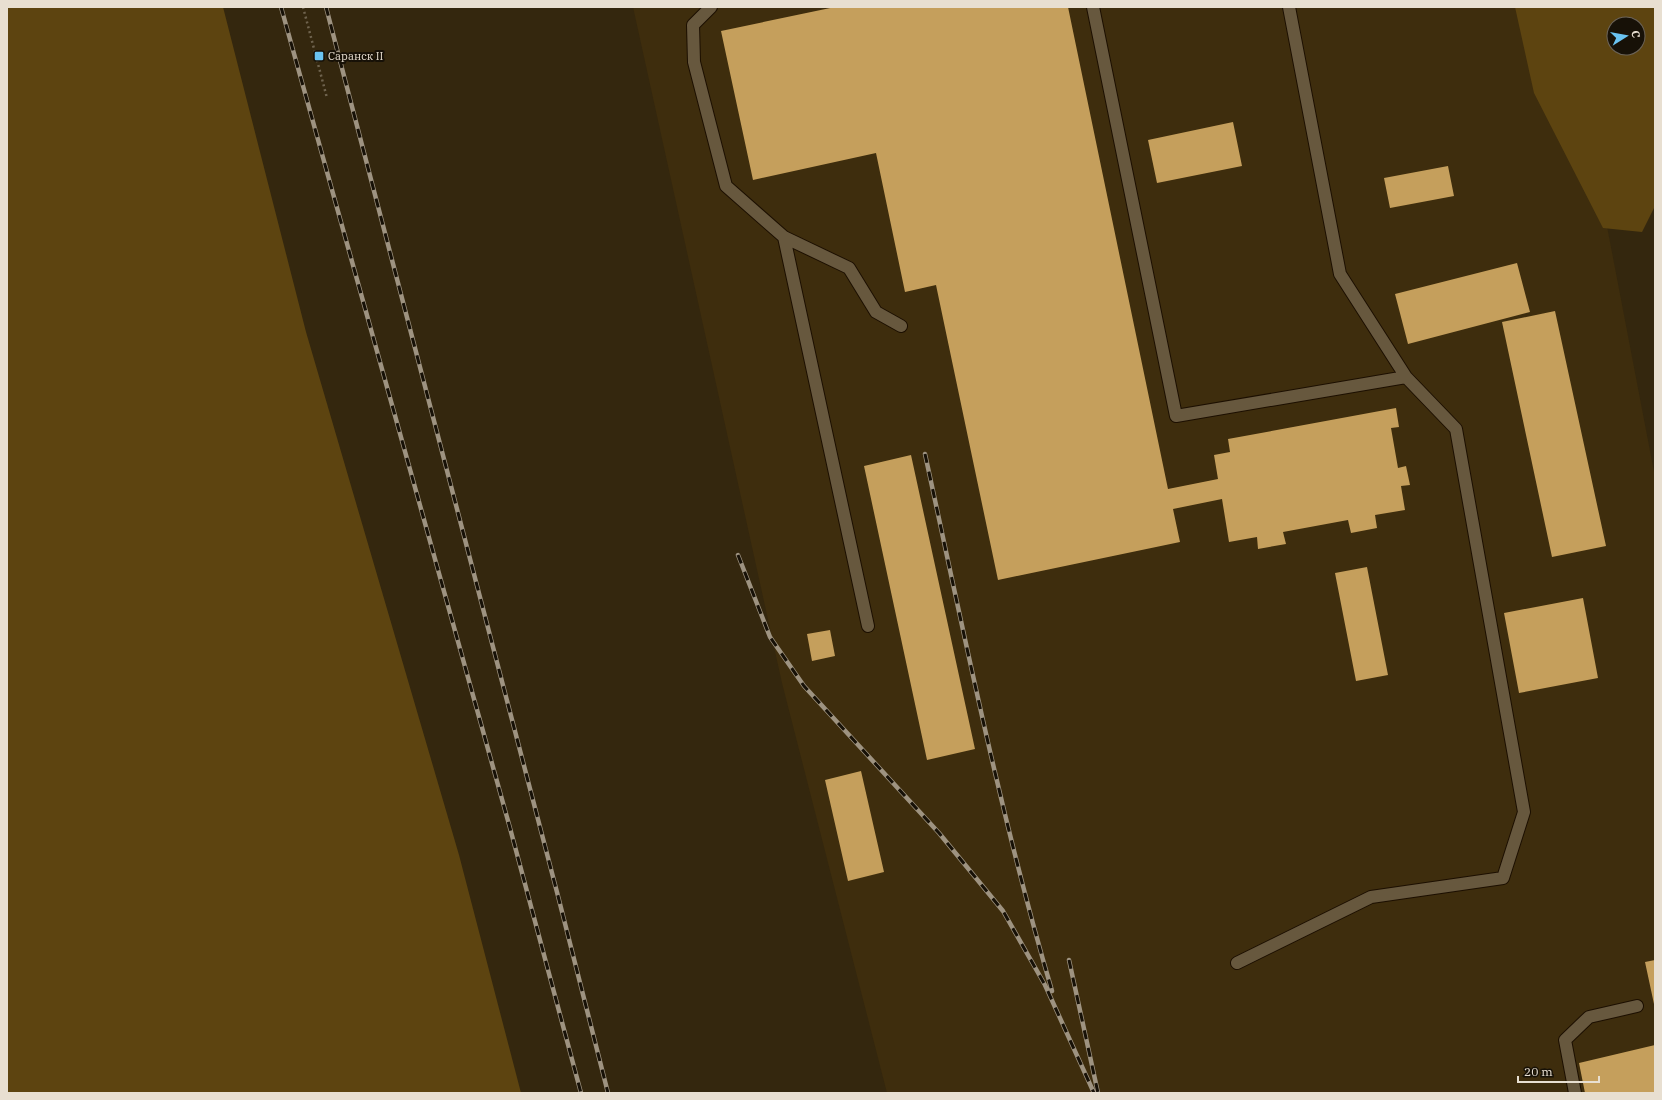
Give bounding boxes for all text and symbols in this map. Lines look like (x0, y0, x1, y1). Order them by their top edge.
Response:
north arrow (1606, 16, 1646, 56)
text: С (1628, 29, 1643, 39)
place label: Саранск II (328, 49, 384, 63)
marker: Саранск II (313, 50, 325, 62)
scale bar (1518, 1058, 1599, 1084)
text: 20 m (1524, 1064, 1553, 1079)

